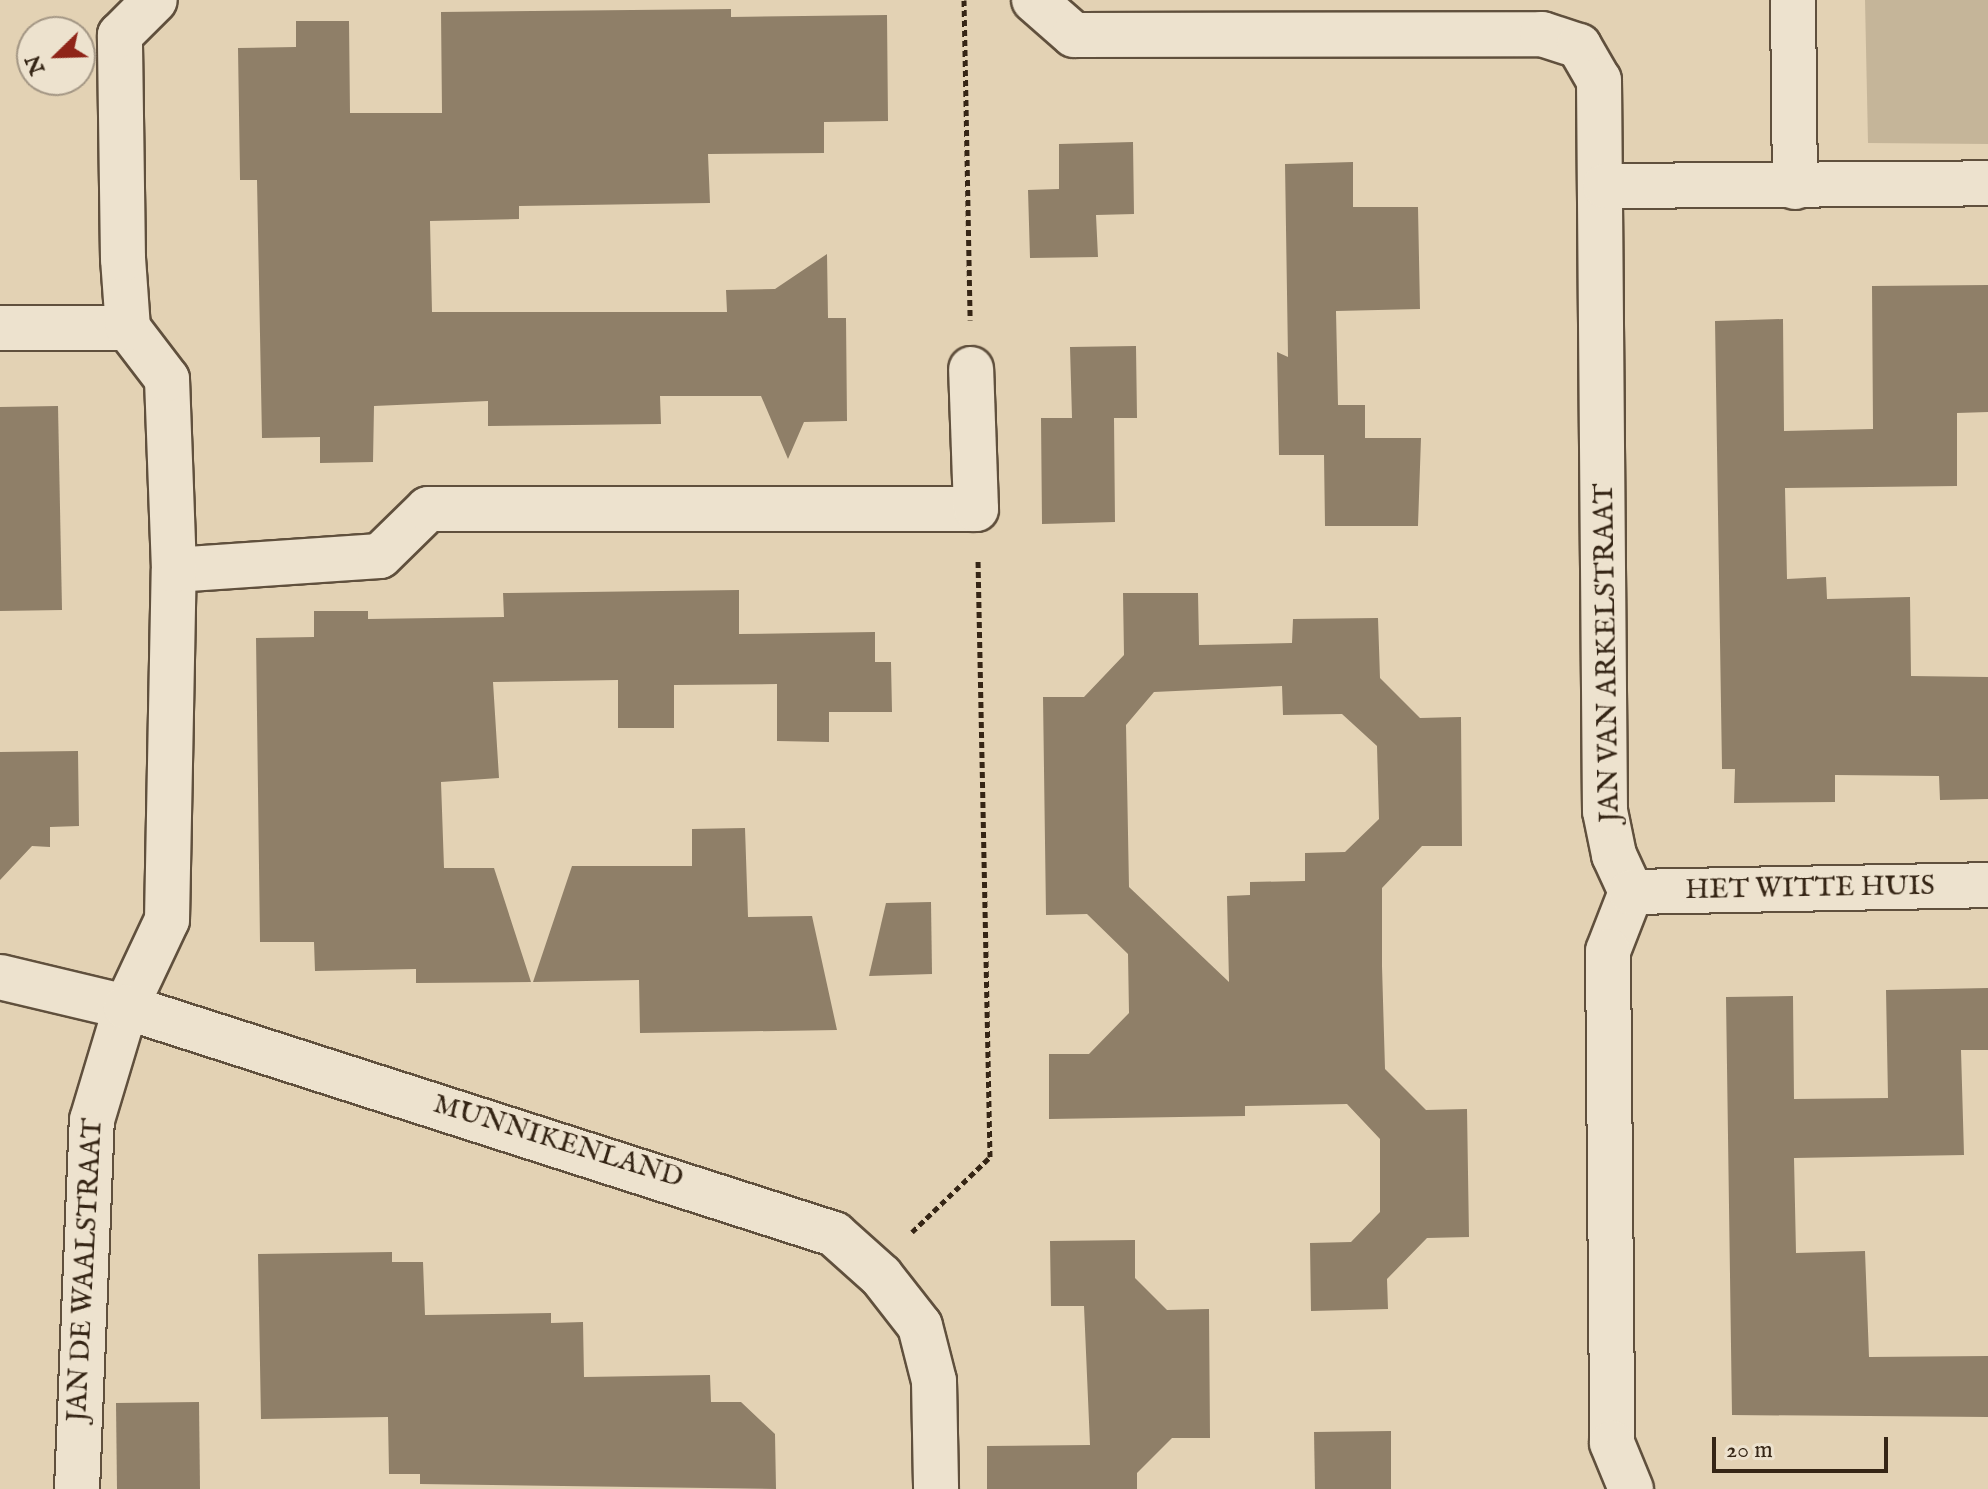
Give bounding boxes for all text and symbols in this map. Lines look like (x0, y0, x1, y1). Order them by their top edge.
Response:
north arrow (16, 16, 96, 96)
text: N (19, 50, 52, 79)
street label: JAN VAN ARKELSTRAAT (1588, 483, 1628, 823)
street label: HET WITTE HUIS (1685, 870, 1935, 908)
street label: MUNNIKENLAND (429, 1088, 687, 1196)
street label: JAN DE WAALSTRAAT (61, 1117, 111, 1423)
scale bar (1716, 1421, 1892, 1471)
text: 20 m (1726, 1435, 1773, 1466)

